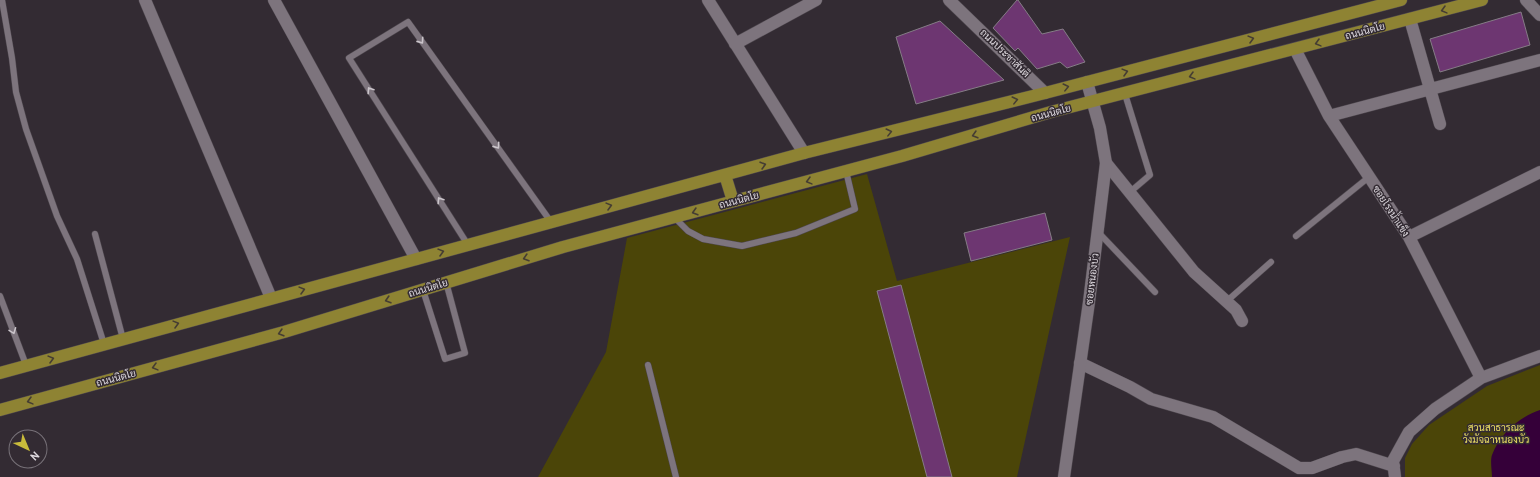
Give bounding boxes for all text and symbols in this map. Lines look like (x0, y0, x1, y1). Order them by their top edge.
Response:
one-way arrow (1441, 5, 1448, 14)
street label: ถนนนิตโย (1344, 19, 1386, 43)
street label: ถนนประชาสันติ (977, 26, 1033, 80)
one-way arrow (416, 36, 423, 43)
one-way arrow (1247, 36, 1254, 44)
one-way arrow (1315, 38, 1322, 47)
one-way arrow (1121, 68, 1128, 77)
one-way arrow (1189, 71, 1196, 80)
one-way arrow (1063, 84, 1069, 92)
one-way arrow (367, 87, 375, 94)
one-way arrow (1011, 97, 1018, 105)
street label: ถนนนิตโย (1030, 101, 1072, 125)
one-way arrow (885, 128, 892, 137)
one-way arrow (971, 130, 978, 139)
one-way arrow (492, 142, 499, 149)
one-way arrow (759, 161, 766, 170)
one-way arrow (806, 176, 813, 185)
street label: ซอยโรงน้ำแข็ง (1370, 181, 1415, 239)
street label: ถนนนิตโย (718, 188, 760, 212)
one-way arrow (437, 197, 445, 204)
one-way arrow (606, 203, 613, 211)
one-way arrow (692, 207, 699, 216)
one-way arrow (437, 248, 444, 257)
street label: ซอยหนองบัว (1082, 252, 1102, 306)
one-way arrow (523, 253, 530, 262)
street label: ถนนนิตโย (407, 276, 449, 300)
one-way arrow (298, 286, 305, 295)
one-way arrow (385, 295, 392, 304)
one-way arrow (173, 320, 180, 329)
one-way arrow (9, 327, 17, 334)
one-way arrow (277, 328, 284, 337)
one-way arrow (48, 355, 54, 363)
one-way arrow (152, 362, 159, 371)
street label: ถนนนิตโย (95, 366, 137, 390)
one-way arrow (27, 397, 33, 405)
park label: สวนสาธารณะ วังมัจฉาหนองบัว (1463, 421, 1529, 446)
north arrow (8, 429, 48, 469)
text: N (27, 449, 42, 464)

